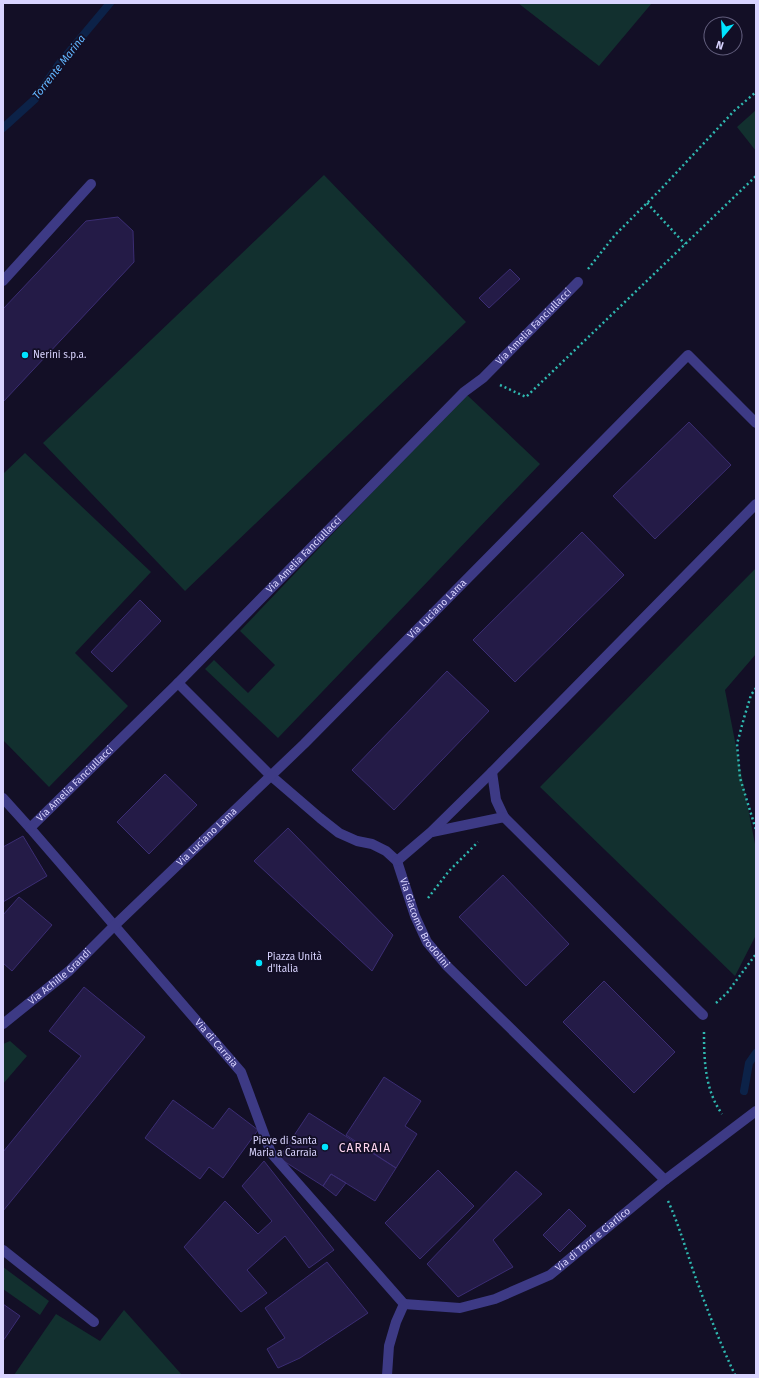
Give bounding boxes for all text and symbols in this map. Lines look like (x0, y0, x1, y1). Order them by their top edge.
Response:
north arrow (703, 16, 743, 56)
water label: Torrente Marina (30, 32, 88, 102)
text: N (715, 38, 726, 52)
street label: Via Amelia Fanciullacci (493, 286, 574, 367)
place label: Nerini s.p.a. (33, 349, 86, 361)
marker: Nerini s.p.a. (20, 350, 30, 360)
street label: Via Amelia Fanciullacci (264, 514, 344, 596)
street label: Via Luciano Lama (405, 577, 469, 641)
street label: Via Amelia Fanciullacci (34, 744, 116, 824)
street label: Via Luciano Lama (174, 805, 240, 869)
street label: Via Giacomo Brodolini (397, 876, 452, 970)
street label: Via Achille Grandi (26, 946, 94, 1007)
place label: Piazza Unità d'Italia (267, 951, 322, 975)
marker: Piazza Unità d'Italia (254, 958, 264, 968)
street label: Via di Carraia (192, 1017, 240, 1070)
place label: Pieve di Santa Maria a Carraia (249, 1135, 317, 1159)
district label: CARRAIA (339, 1141, 391, 1155)
marker: Pieve di Santa Maria a Carraia (320, 1142, 330, 1152)
street label: Via di Torri e Ciarlico (553, 1205, 633, 1274)

